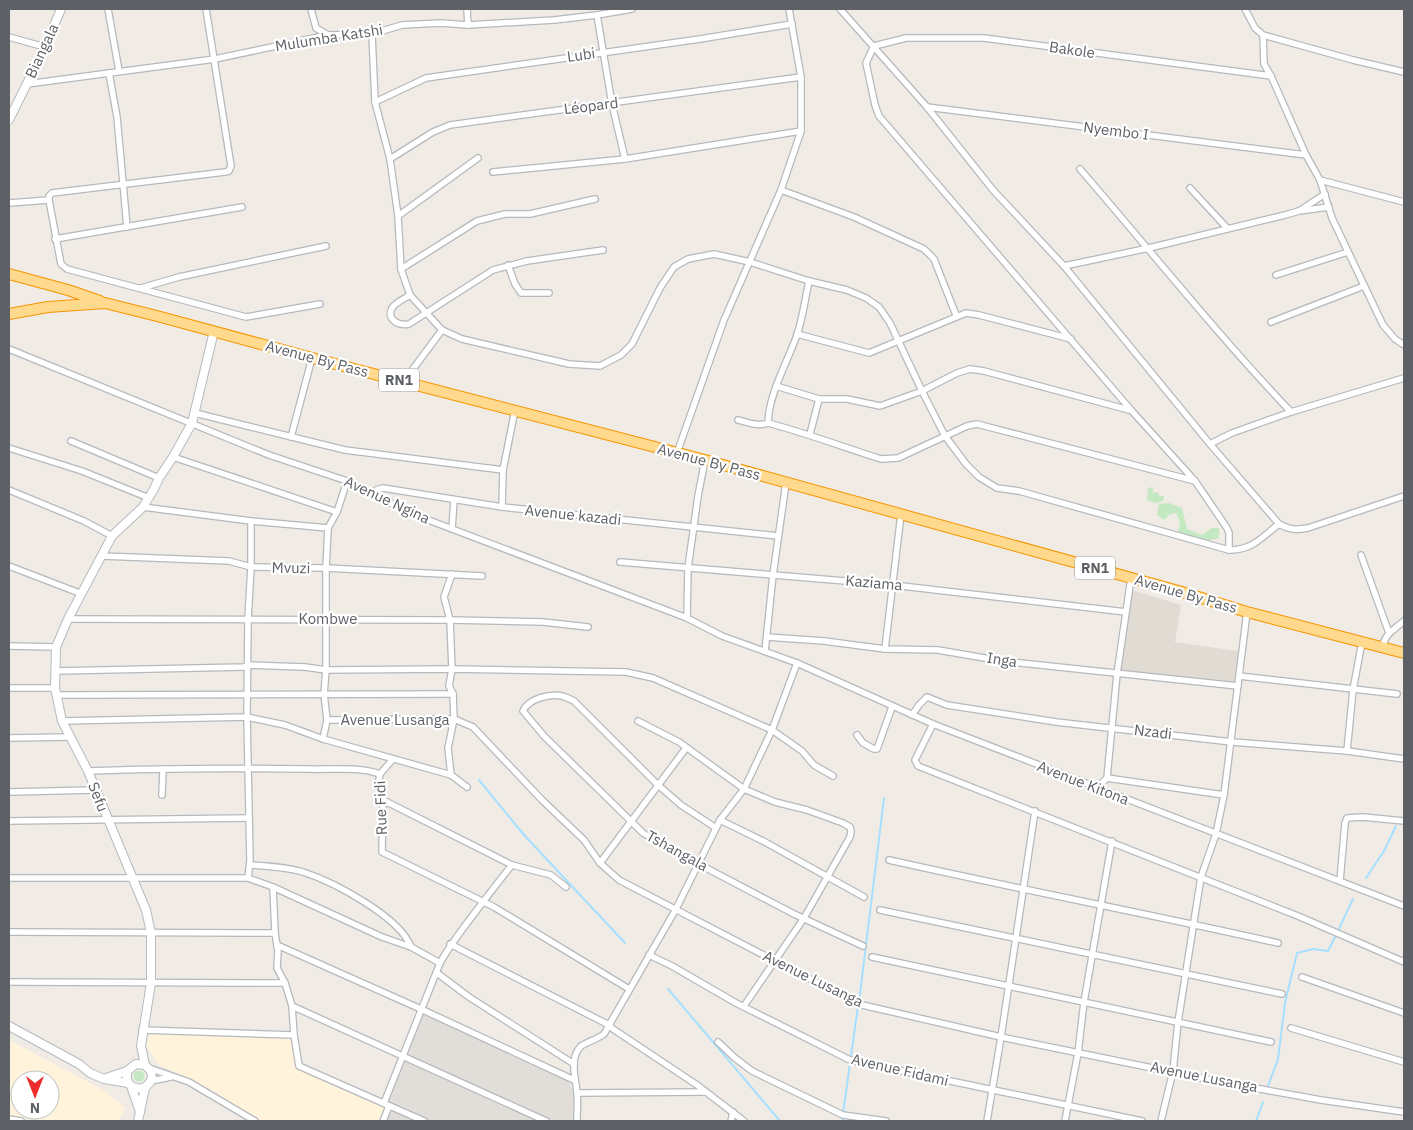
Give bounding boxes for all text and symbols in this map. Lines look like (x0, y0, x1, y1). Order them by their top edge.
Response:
street label: Biangala (21, 20, 62, 81)
street label: Mulumba Katshi (274, 20, 384, 55)
street label: Bakole (1048, 37, 1096, 62)
street label: Lubi (566, 43, 596, 66)
street label: Léopard (563, 93, 619, 118)
street label: Nyembo I (1082, 117, 1150, 144)
street label: Avenue By Pass (264, 336, 371, 381)
road number: RN1 (379, 368, 419, 392)
street label: Avenue By Pass (656, 439, 763, 484)
street label: Avenue Ngina (341, 471, 433, 528)
street label: Avenue kazadi (524, 500, 622, 529)
road number: RN1 (1075, 556, 1115, 580)
street label: Mvuzi (271, 558, 311, 577)
street label: Avenue By Pass (1133, 570, 1240, 617)
street label: Kaziama (845, 571, 903, 594)
street label: Kombwe (299, 609, 357, 628)
street label: Inga (986, 648, 1019, 671)
street label: Avenue Lusanga (340, 710, 450, 729)
street label: Nzadi (1133, 720, 1173, 743)
street label: Avenue Kitona (1034, 756, 1132, 809)
street label: Sefu (84, 779, 113, 814)
street label: Rue Fidi (370, 780, 391, 836)
street label: Tshangala (643, 826, 712, 875)
street label: Avenue Lusanga (760, 946, 866, 1011)
street label: Avenue Fidami (850, 1049, 951, 1090)
street label: Avenue Lusanga (1149, 1057, 1260, 1096)
north arrow (10, 1070, 60, 1120)
text: N (30, 1099, 40, 1117)

